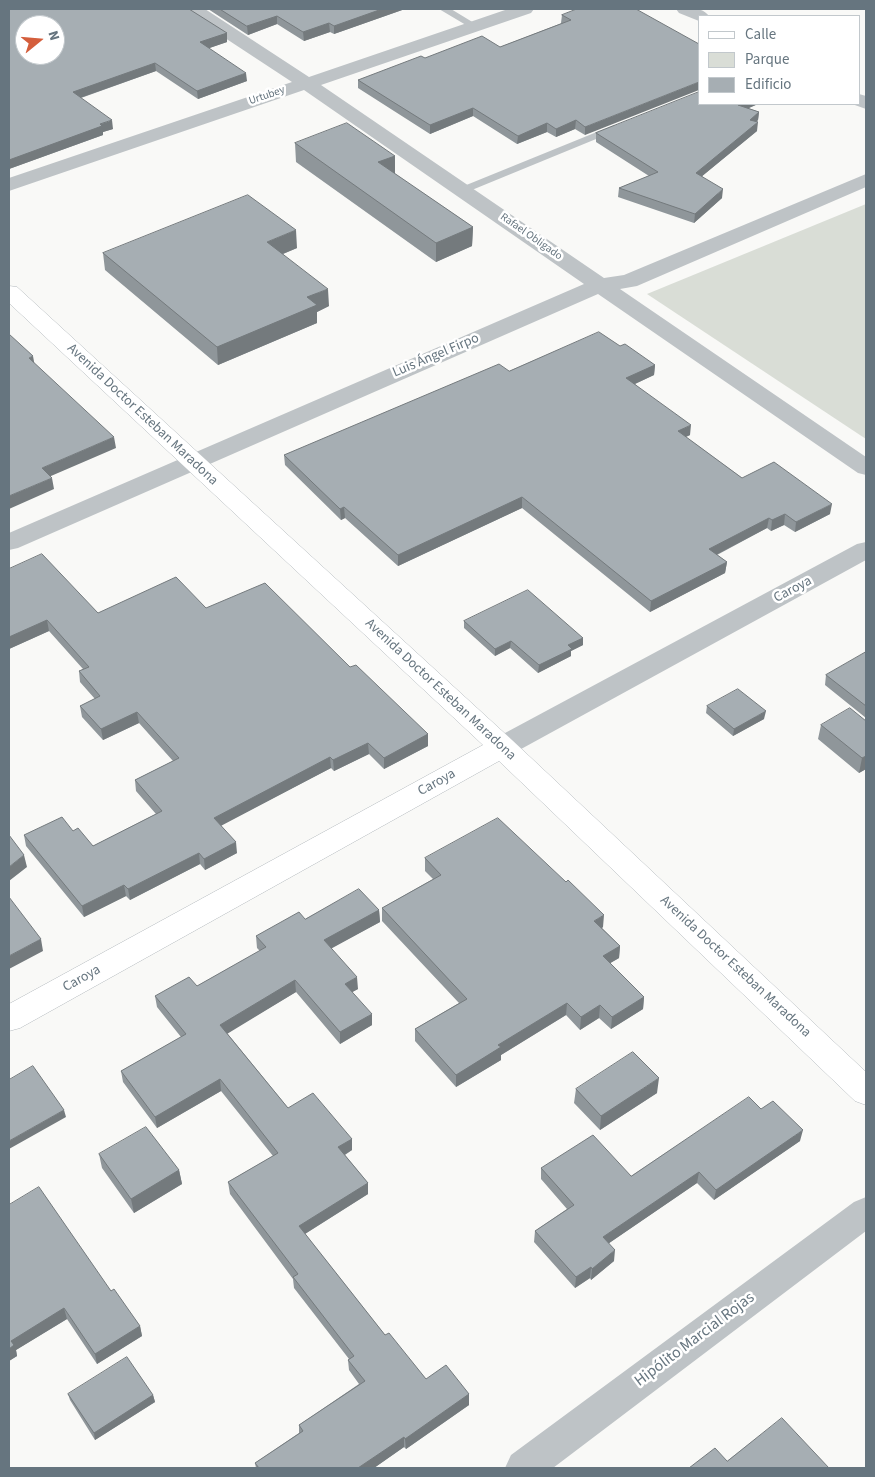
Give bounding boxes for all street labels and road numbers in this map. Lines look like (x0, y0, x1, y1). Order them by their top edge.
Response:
street label: Urtubey (247, 84, 287, 108)
street label: Rafael Obligado (497, 211, 565, 263)
street label: Luis Ángel Firpo (390, 330, 482, 382)
street label: Avenida Doctor Esteban Maradona (63, 341, 221, 489)
street label: Caroya (771, 573, 815, 607)
street label: Avenida Doctor Esteban Maradona (361, 616, 519, 764)
street label: Caroya (415, 766, 459, 800)
street label: Avenida Doctor Esteban Maradona (656, 893, 814, 1041)
street label: Caroya (60, 962, 104, 996)
street label: Hipólito Marcial Rojas (631, 1289, 759, 1391)

